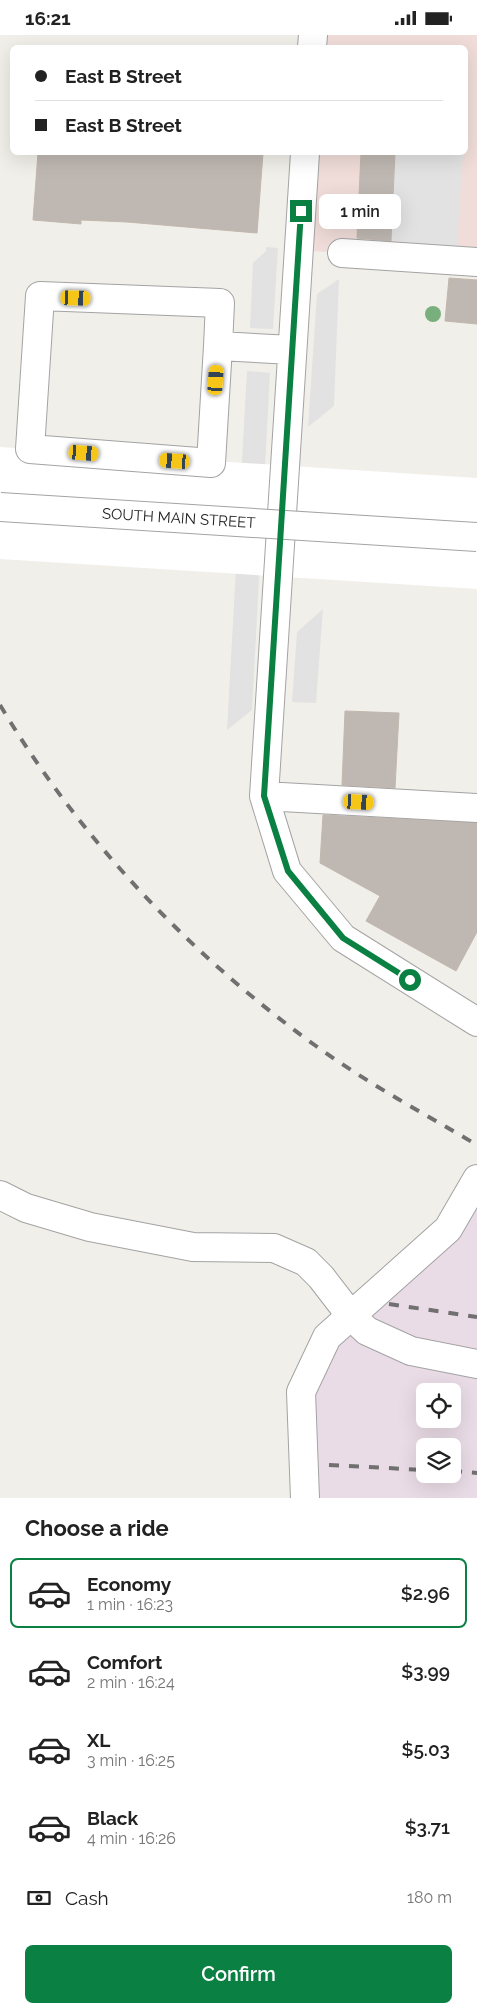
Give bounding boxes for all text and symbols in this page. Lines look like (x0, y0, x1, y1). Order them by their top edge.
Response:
text: 16:21 (25, 7, 71, 29)
text: East B Street (65, 65, 182, 87)
text: East B Street (65, 114, 182, 136)
callout: 1 min (318, 193, 401, 229)
route end (290, 200, 312, 222)
text: 1 min (340, 202, 380, 221)
car (60, 290, 91, 306)
car (207, 365, 224, 395)
car (68, 444, 99, 462)
car (159, 452, 190, 470)
street label: SOUTH MAIN STREET (101, 504, 256, 532)
car (343, 794, 374, 810)
route start (399, 969, 421, 991)
map controls (416, 1383, 461, 1483)
button: locate (416, 1383, 461, 1428)
button: layers (416, 1438, 461, 1483)
text: Choose a ride (25, 1515, 169, 1541)
icon: car (27, 1571, 72, 1616)
text: Economy (87, 1573, 171, 1595)
text: $2.96 (401, 1582, 450, 1604)
text: 1 min · 16:23 (87, 1595, 173, 1614)
icon: car (27, 1649, 72, 1694)
text: Comfort (87, 1651, 162, 1673)
text: $3.99 (401, 1660, 450, 1682)
text: 2 min · 16:24 (87, 1673, 175, 1692)
icon: car (27, 1727, 72, 1772)
text: XL (87, 1729, 110, 1751)
text: $5.03 (401, 1738, 450, 1760)
text: 3 min · 16:25 (87, 1751, 175, 1770)
icon: car (27, 1805, 72, 1850)
text: Black (87, 1807, 138, 1829)
text: $3.71 (405, 1816, 450, 1838)
text: 4 min · 16:26 (87, 1829, 176, 1848)
icon: cash (25, 1884, 53, 1912)
text: Cash (65, 1887, 109, 1909)
text: 180 m (407, 1888, 452, 1907)
button: Confirm (25, 1945, 452, 2003)

